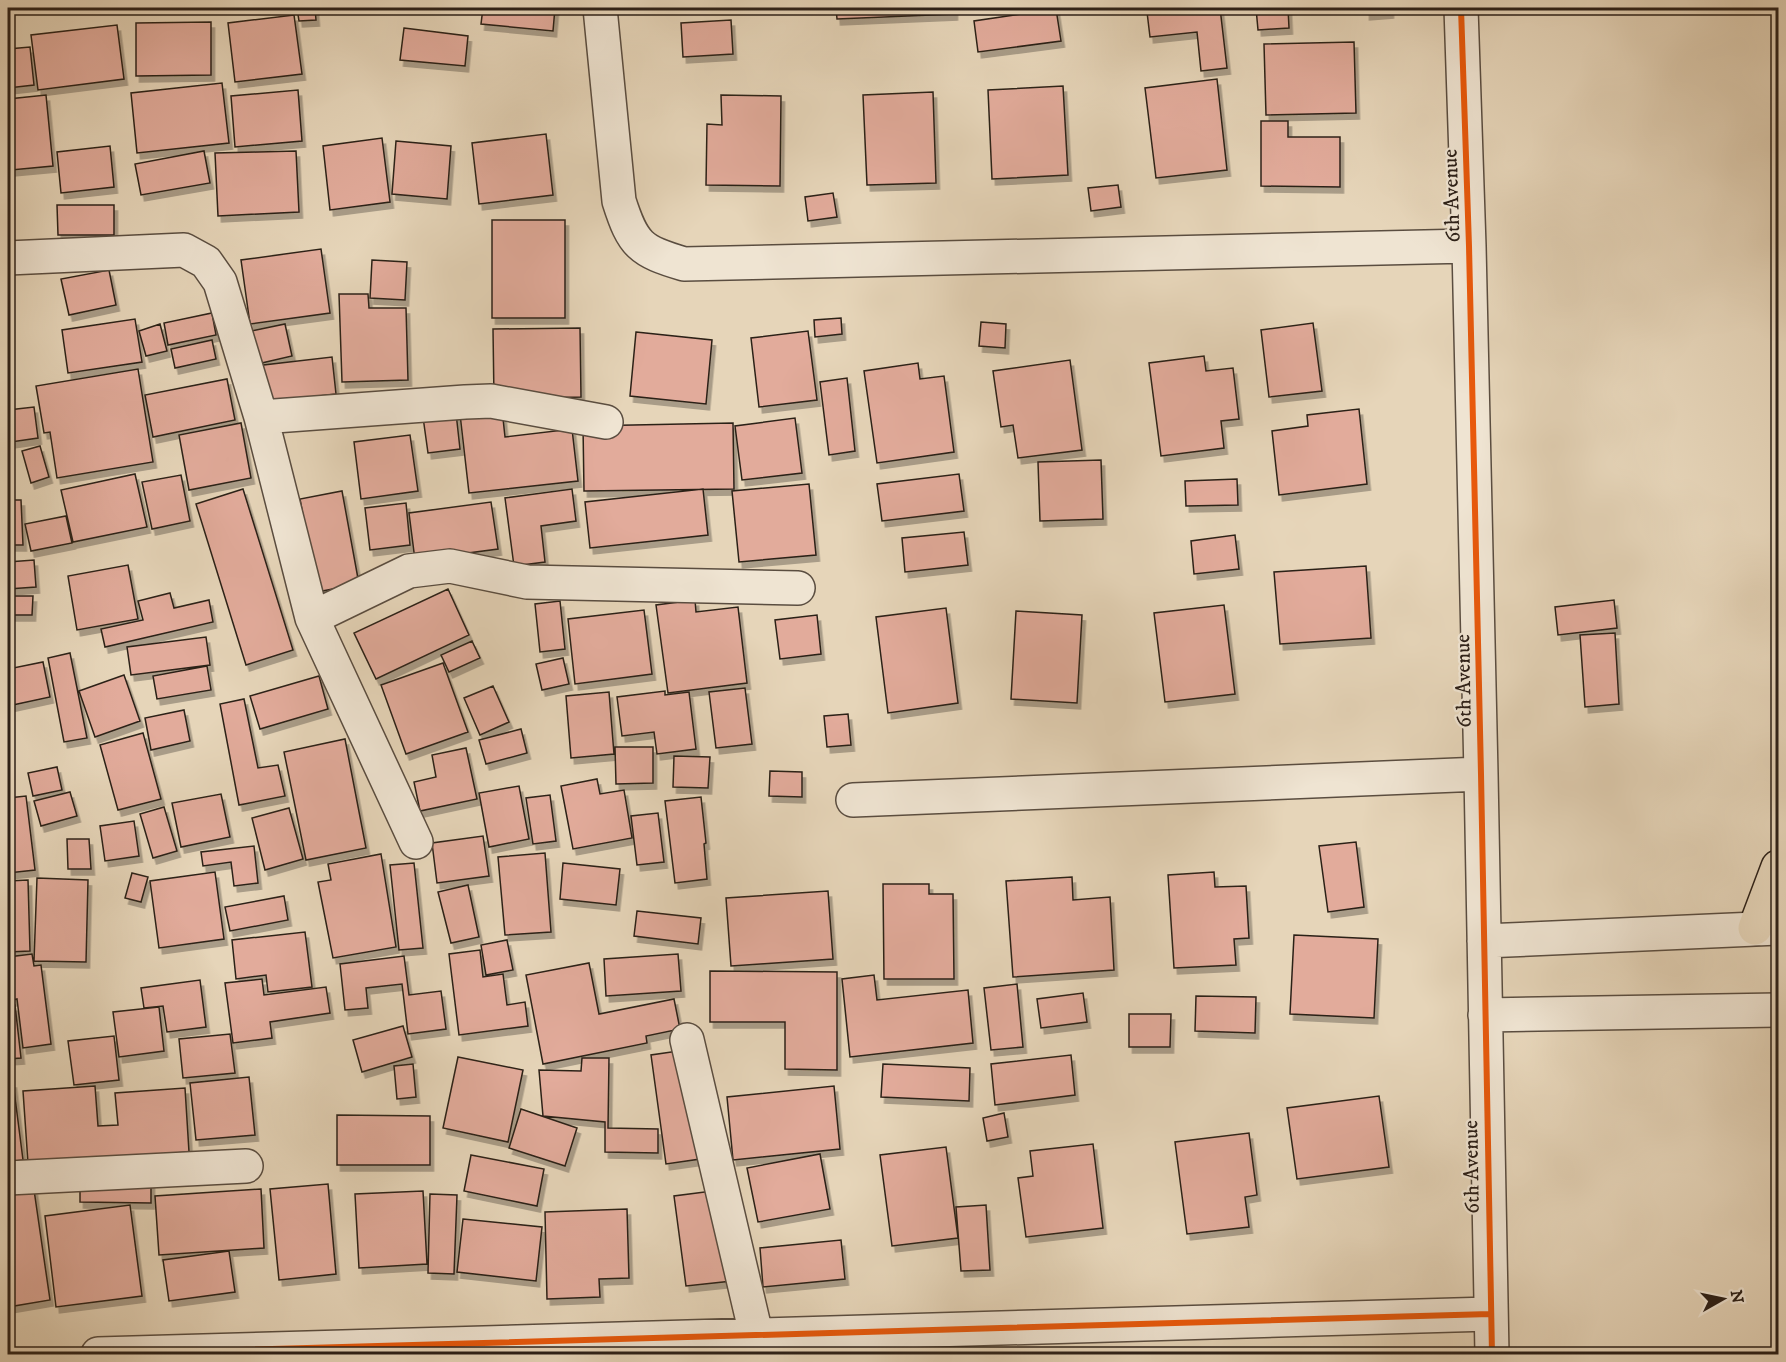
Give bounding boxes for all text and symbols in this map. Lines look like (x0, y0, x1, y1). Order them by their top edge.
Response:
street label: 6th Avenue (1437, 148, 1467, 243)
street label: 6th Avenue (1450, 634, 1478, 728)
street label: 6th Avenue (1458, 1120, 1486, 1214)
north arrow (1693, 1269, 1753, 1329)
text: N (1726, 1289, 1748, 1305)

